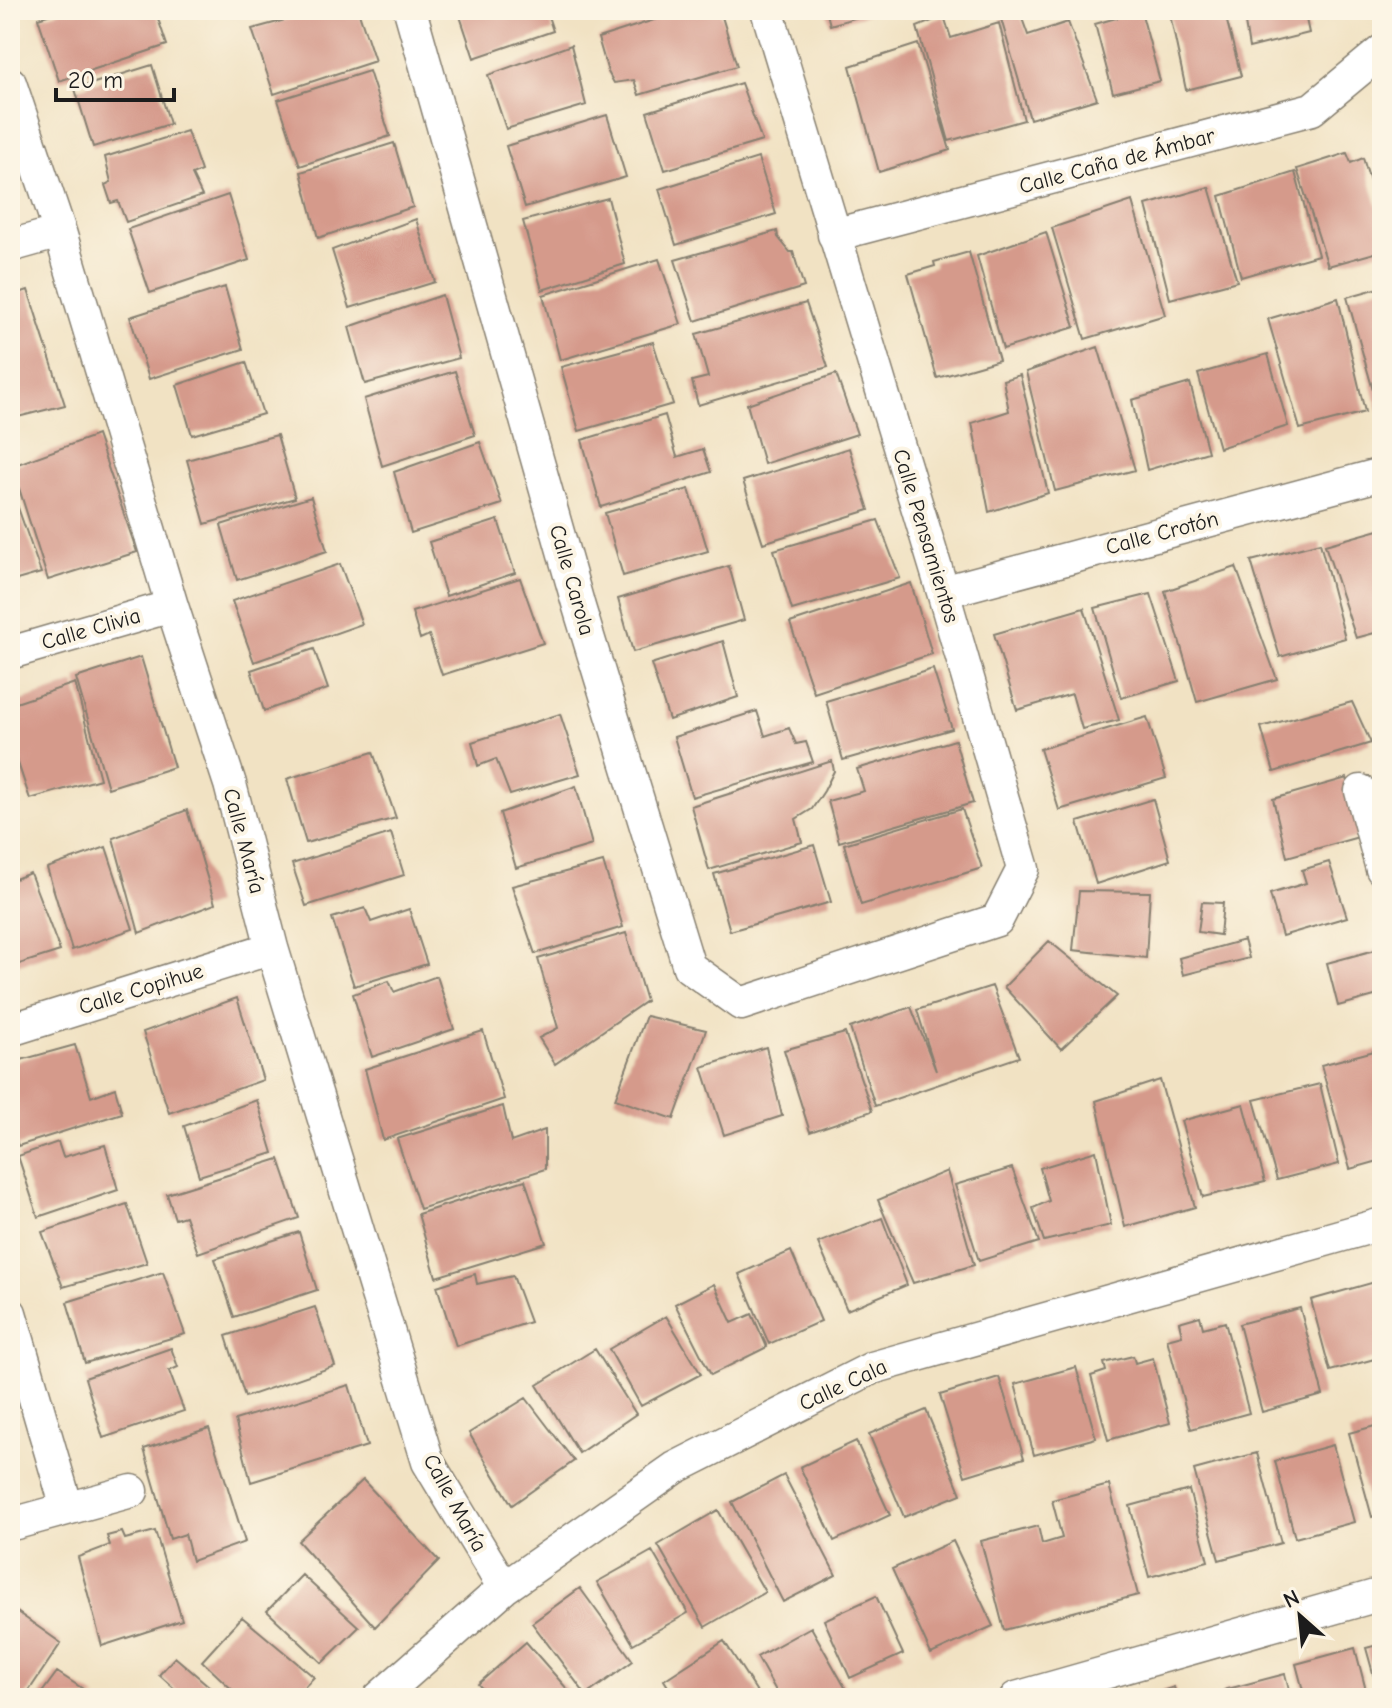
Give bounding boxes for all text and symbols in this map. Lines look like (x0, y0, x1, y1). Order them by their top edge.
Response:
scale bar (56, 52, 174, 102)
text: 20 m (68, 66, 123, 94)
street label: Calle Caña de Ámbar (1016, 122, 1218, 200)
street label: Calle Pensamientos (887, 446, 965, 626)
street label: Calle Crotón (1103, 505, 1221, 561)
street label: Calle Carola (544, 522, 600, 638)
street label: Calle Clivia (39, 602, 143, 656)
street label: Calle María (217, 786, 271, 896)
street label: Calle Copihue (76, 958, 206, 1020)
street label: Calle Cala (795, 1353, 891, 1417)
street label: Calle María (418, 1450, 492, 1556)
north arrow (1260, 1576, 1340, 1656)
text: N (1279, 1584, 1304, 1614)

